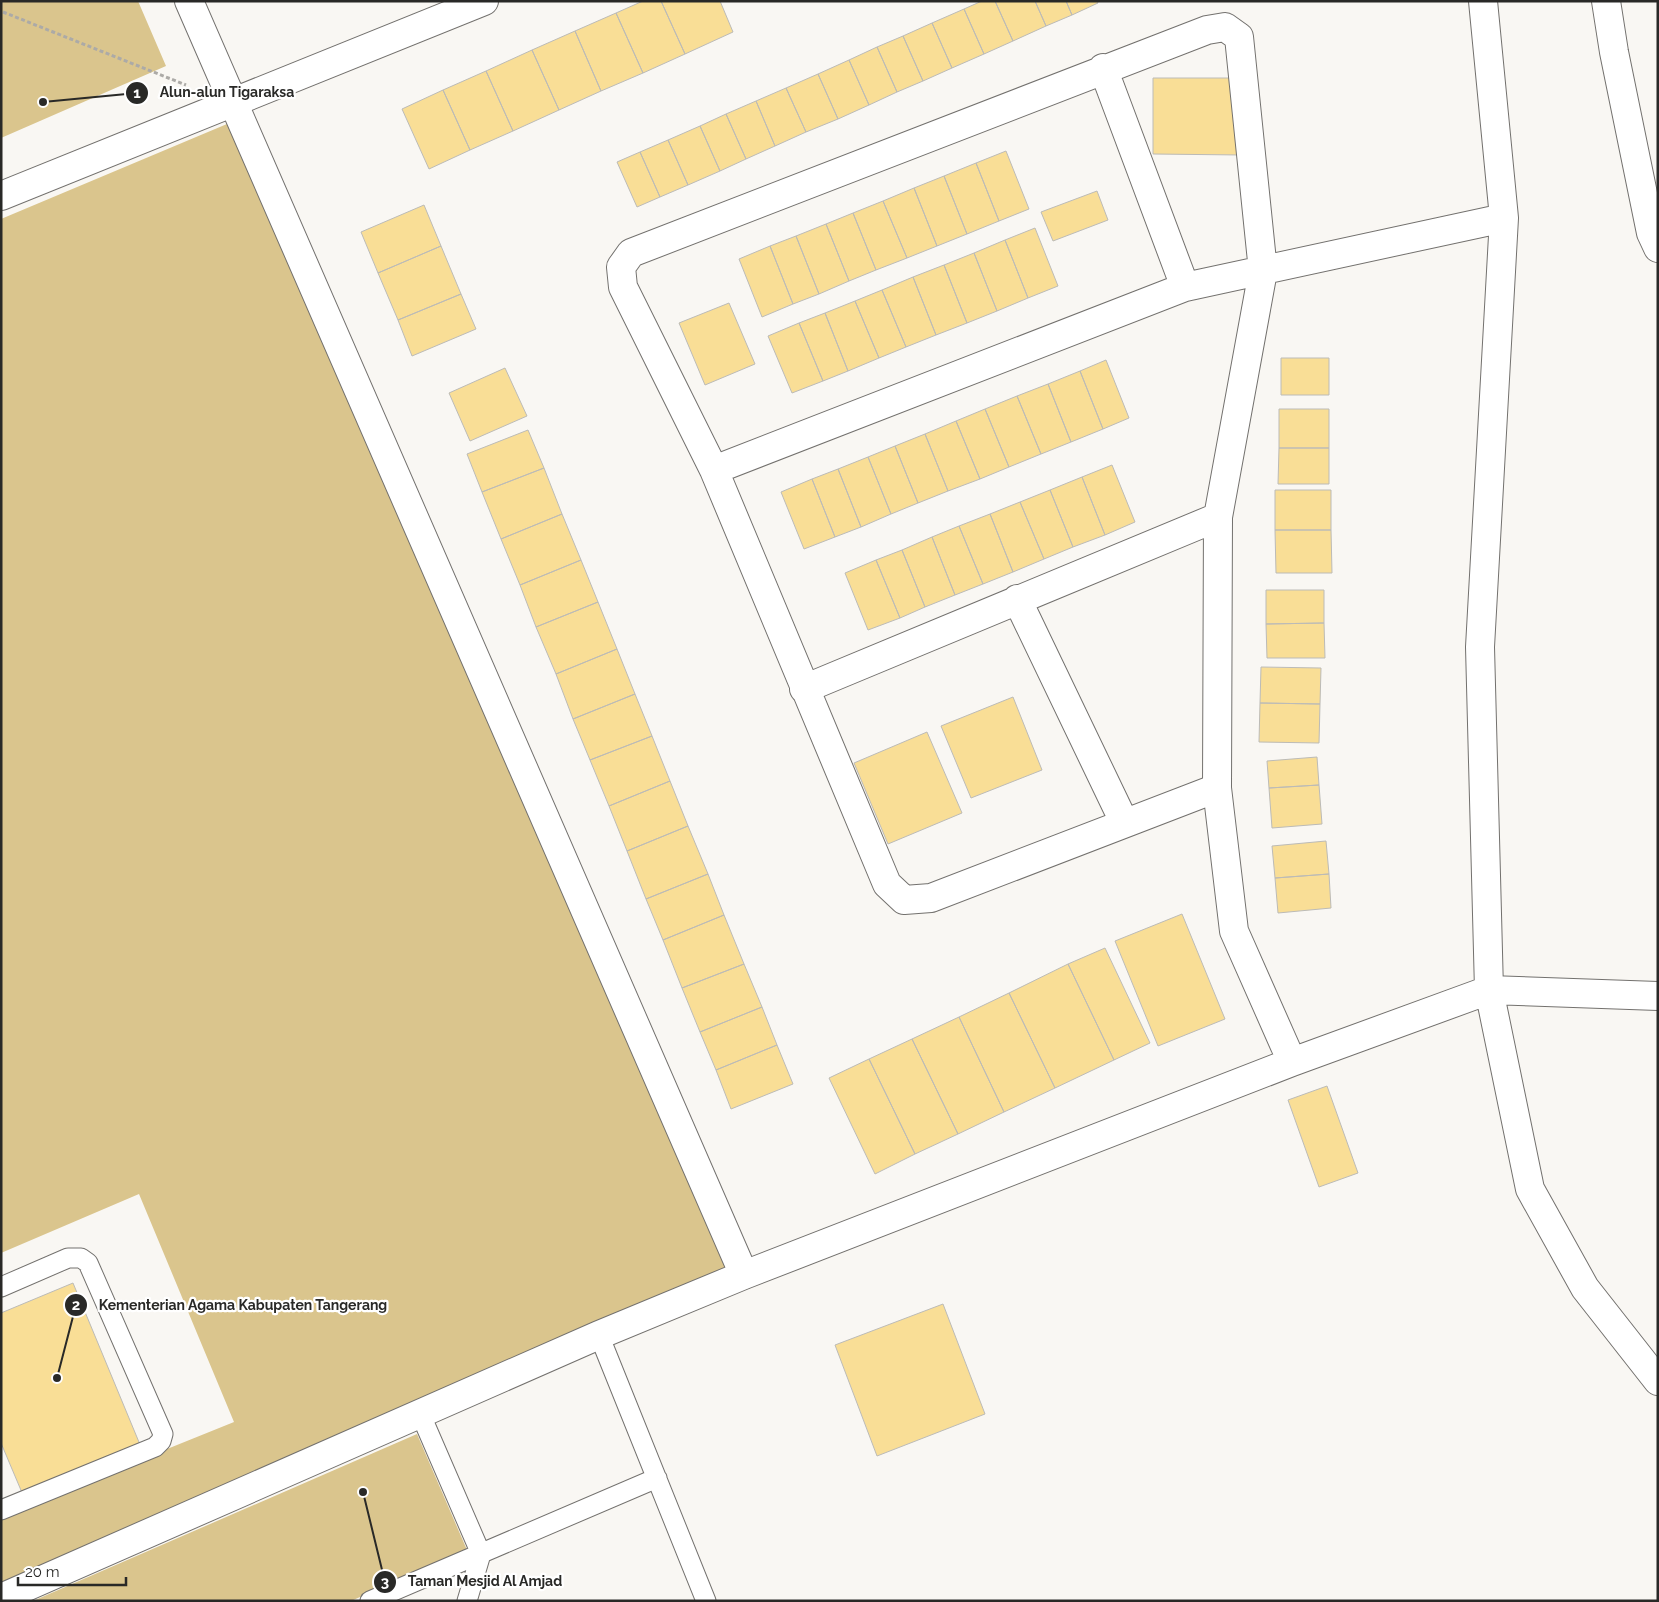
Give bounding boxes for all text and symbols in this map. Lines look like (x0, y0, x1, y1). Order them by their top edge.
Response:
callout: Alun-alun Tigaraksa (125, 78, 305, 107)
text: 1 (133, 84, 141, 102)
text: Alun-alun Tigaraksa (160, 84, 294, 100)
callout: Kementerian Agama Kabupaten Tangerang (63, 1291, 398, 1320)
text: 2 (72, 1296, 80, 1314)
text: Kementerian Agama Kabupaten Tangerang (99, 1297, 387, 1313)
scale bar (18, 1554, 125, 1586)
text: 20 m (25, 1563, 60, 1581)
callout: Taman Mesjid Al Amjad (373, 1567, 573, 1596)
text: 3 (381, 1573, 389, 1591)
text: Taman Mesjid Al Amjad (408, 1573, 562, 1589)

